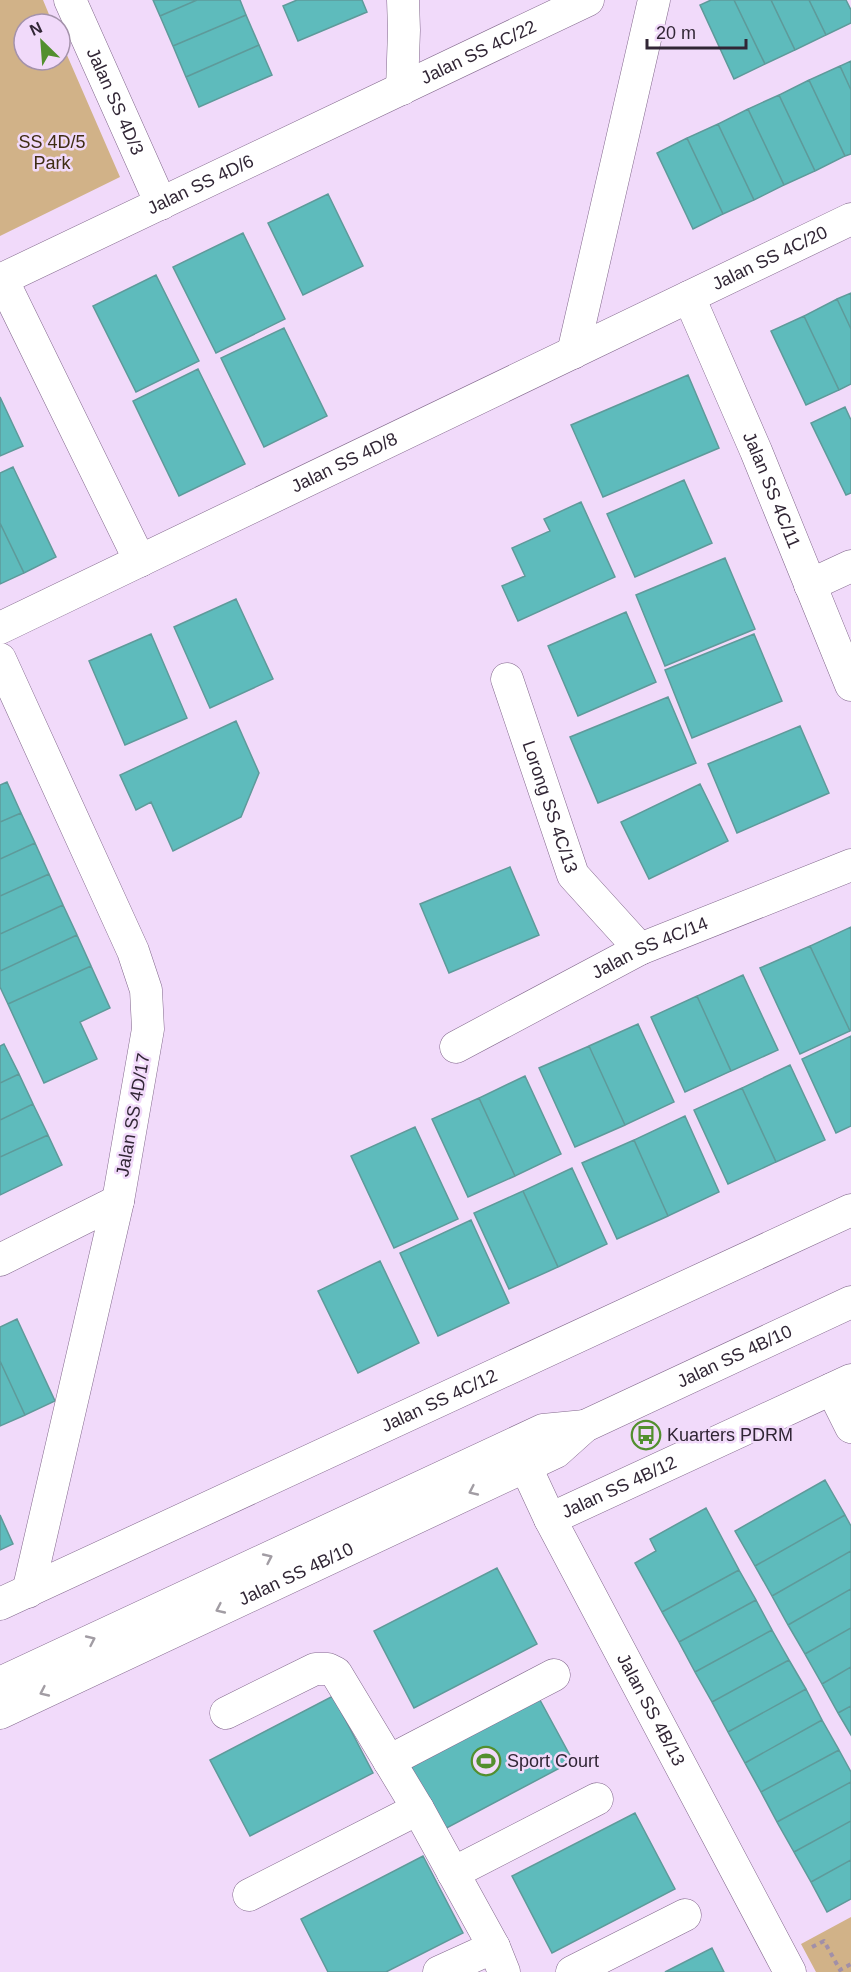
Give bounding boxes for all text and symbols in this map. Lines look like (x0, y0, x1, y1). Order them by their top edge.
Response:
north arrow (12, 12, 72, 72)
scale bar (647, 12, 746, 50)
street label: Jalan SS 4C/22 (418, 16, 539, 88)
text: N (27, 19, 45, 39)
text: 20 m (656, 23, 696, 43)
street label: Jalan SS 4D/3 (83, 45, 148, 158)
park label: SS 4D/5 Park (18, 132, 86, 173)
street label: Jalan SS 4D/6 (144, 151, 257, 218)
street label: Jalan SS 4C/20 (709, 222, 830, 294)
street label: Jalan SS 4D/8 (288, 429, 401, 496)
street label: Jalan SS 4C/11 (739, 429, 804, 551)
street label: Lorong SS 4C/13 (519, 738, 582, 876)
street label: Jalan SS 4C/14 (588, 913, 711, 983)
street label: Jalan SS 4D/17 (112, 1052, 154, 1178)
street label: Jalan SS 4B/10 (674, 1321, 795, 1392)
street label: Jalan SS 4C/12 (378, 1365, 500, 1436)
bus stop icon: Kuarters PDRM (630, 1419, 662, 1451)
place label: Kuarters PDRM (667, 1425, 793, 1445)
street label: Jalan SS 4B/12 (558, 1452, 680, 1522)
one-way arrow (468, 1483, 479, 1495)
street label: Jalan SS 4B/10 (236, 1539, 356, 1609)
one-way arrow (262, 1554, 273, 1566)
one-way arrow (216, 1602, 227, 1614)
one-way arrow (85, 1636, 96, 1648)
street label: Jalan SS 4B/13 (613, 1650, 689, 1769)
one-way arrow (39, 1685, 50, 1697)
sports icon: Sport Court (470, 1745, 502, 1777)
place label: Sport Court (507, 1751, 599, 1771)

